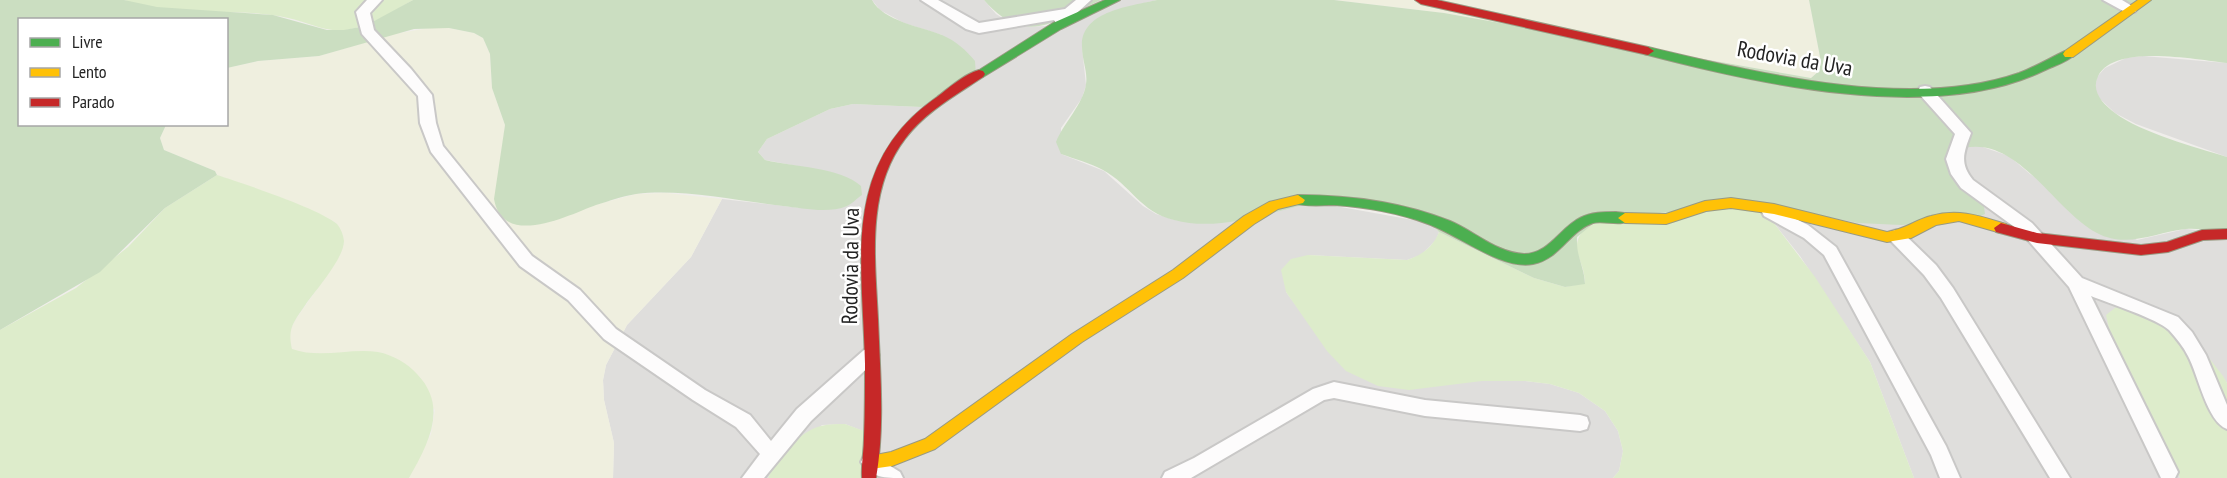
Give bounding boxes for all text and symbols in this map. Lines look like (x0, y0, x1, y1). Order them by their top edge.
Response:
legend (18, 18, 228, 126)
text: Livre (72, 30, 103, 53)
street label: Rodovia da Uva (1735, 34, 1855, 82)
text: Lento (72, 60, 107, 83)
text: Parado (72, 90, 115, 113)
street label: Rodovia da Uva (835, 207, 865, 325)

